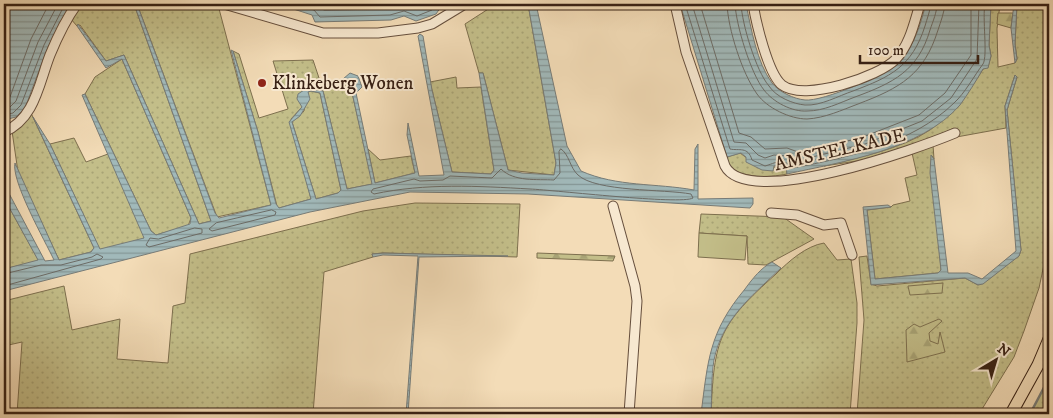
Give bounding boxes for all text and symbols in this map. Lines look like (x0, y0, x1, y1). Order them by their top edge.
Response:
scale bar (860, 32, 978, 64)
text: 100 m (868, 41, 904, 60)
place label: Klinkeberg Wonen (272, 72, 414, 95)
marker: Klinkeberg Wonen (256, 77, 268, 89)
street label: AMSTELKADE (772, 124, 908, 176)
north arrow (970, 336, 1020, 386)
text: N (993, 340, 1014, 361)

